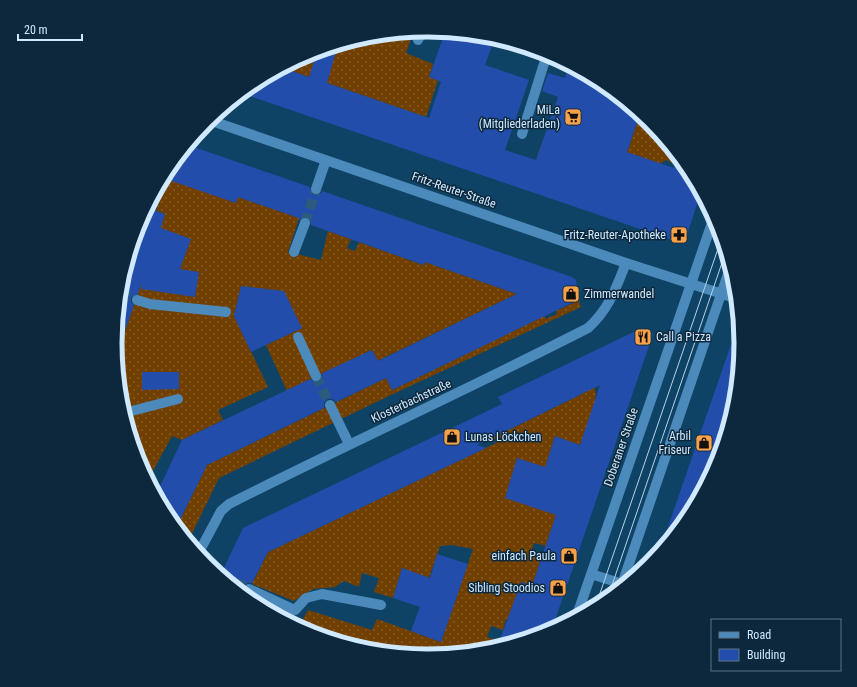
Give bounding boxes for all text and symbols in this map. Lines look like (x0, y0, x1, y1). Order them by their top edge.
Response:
scale bar (18, 16, 82, 42)
text: 20 m (24, 23, 48, 37)
place label: MiLa (Mitgliederladen) (479, 103, 560, 131)
supermarket icon: MiLa (Mitgliederladen) (563, 107, 583, 127)
street label: Fritz-Reuter-Straße (410, 169, 498, 211)
pharmacy icon: Fritz-Reuter-Apotheke (669, 225, 689, 245)
place label: Fritz-Reuter-Apotheke (564, 228, 666, 242)
shop icon: Zimmerwandel (561, 284, 581, 304)
place label: Zimmerwandel (584, 287, 654, 301)
restaurant icon: Call a Pizza (633, 327, 653, 347)
place label: Call a Pizza (656, 330, 711, 344)
street label: Klosterbachstraße (369, 376, 454, 426)
street label: Doberaner Straße (601, 405, 641, 488)
shop icon: Lunas Löckchen (442, 427, 462, 447)
place label: Arbil Friseur (658, 429, 691, 457)
place label: Lunas Löckchen (465, 430, 542, 444)
shop icon: Arbil Friseur (694, 433, 714, 453)
shop icon: einfach Paula (559, 546, 579, 566)
place label: einfach Paula (492, 549, 556, 563)
shop icon: Sibling Stoodios (548, 578, 568, 598)
place label: Sibling Stoodios (468, 581, 545, 595)
legend (711, 619, 841, 671)
text: Road (747, 628, 771, 642)
text: Building (747, 648, 785, 662)

